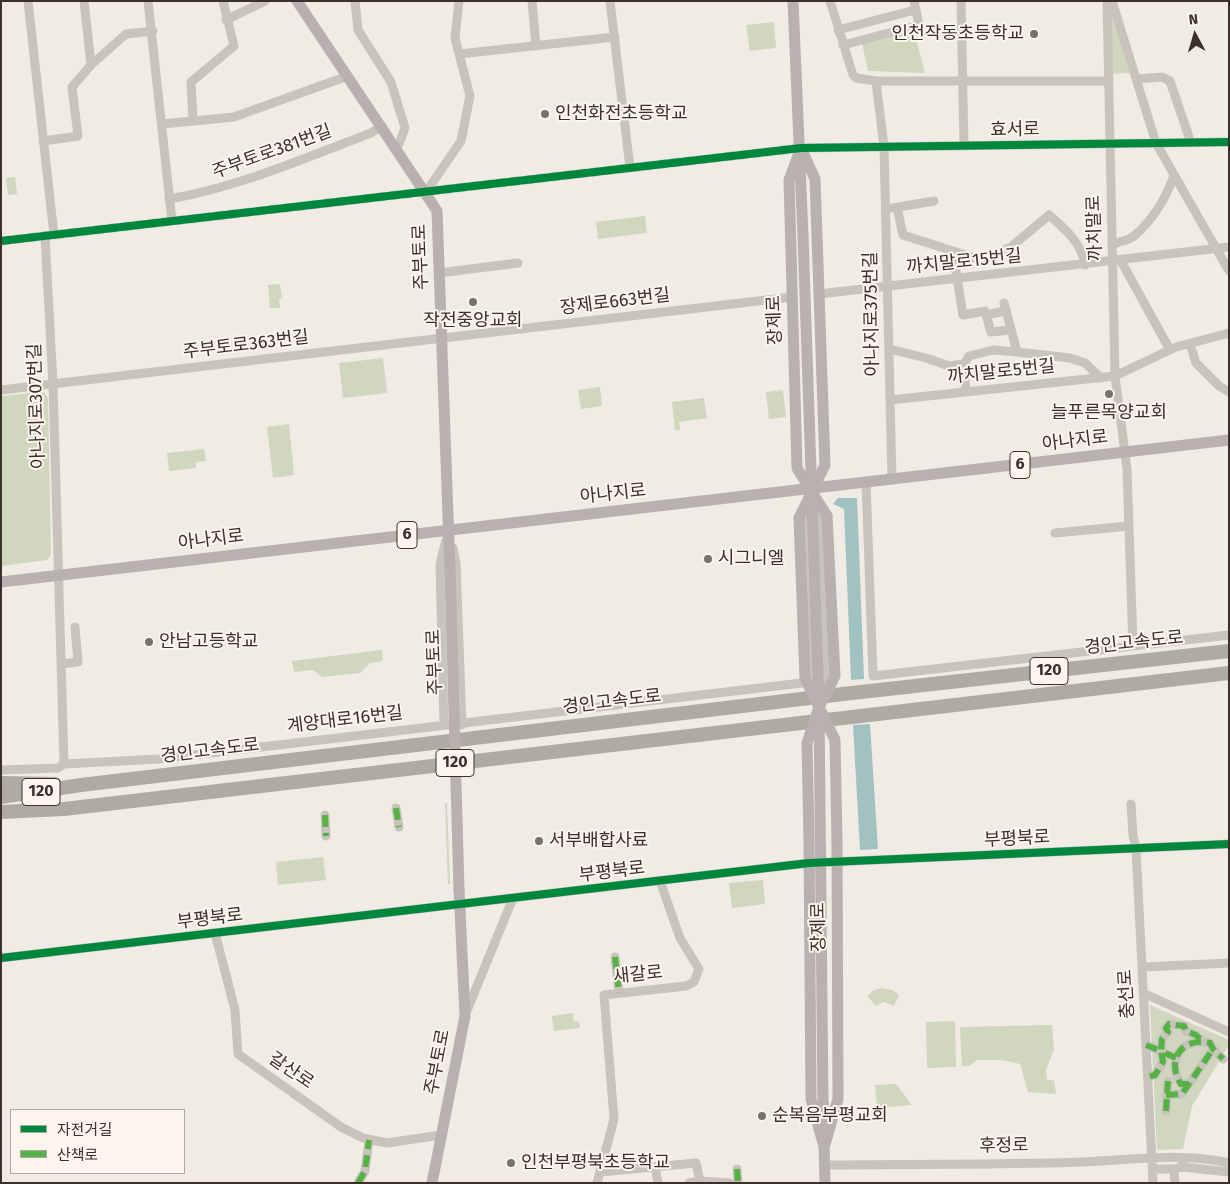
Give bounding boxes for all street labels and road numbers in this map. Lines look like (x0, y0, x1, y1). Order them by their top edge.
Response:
street label: 효서로 (990, 119, 1040, 141)
street label: 주부토로381번길 (209, 120, 335, 184)
street label: 까치말로 (1083, 195, 1107, 261)
street label: 주부토로 (409, 224, 433, 290)
street label: 까치말로15번길 (905, 245, 1023, 279)
street label: 아나지로375번길 (860, 251, 884, 377)
street label: 장제로663번길 (559, 285, 671, 319)
street label: 장제로 (763, 295, 787, 345)
street label: 주부토로363번길 (182, 327, 310, 363)
street label: 아나지로307번길 (24, 343, 50, 469)
street label: 까치말로5번길 (946, 356, 1056, 388)
street label: 아나지로 (1041, 426, 1109, 456)
road number: 6 (1010, 452, 1030, 478)
street label: 아나지로 (579, 480, 647, 508)
road number: 6 (397, 522, 417, 548)
street label: 아나지로 (177, 525, 245, 555)
street label: 경인고속도로 (1083, 627, 1185, 659)
street label: 주부토로 (423, 629, 447, 695)
road number: 120 (1030, 658, 1068, 684)
street label: 경인고속도로 (561, 685, 663, 719)
street label: 계양대로16번길 (286, 702, 404, 738)
street label: 경인고속도로 (159, 734, 261, 768)
road number: 120 (436, 750, 474, 776)
road number: 120 (22, 779, 60, 806)
street label: 부평북로 (983, 826, 1051, 852)
street label: 부평북로 (578, 857, 646, 887)
street label: 장제로 (808, 902, 830, 952)
street label: 부평북로 (176, 904, 244, 934)
street label: 새갈로 (612, 962, 664, 988)
street label: 충선로 (1115, 969, 1139, 1019)
street label: 주부토로 (421, 1027, 455, 1097)
street label: 갈산로 (264, 1048, 318, 1094)
street label: 후정로 (979, 1135, 1029, 1157)

